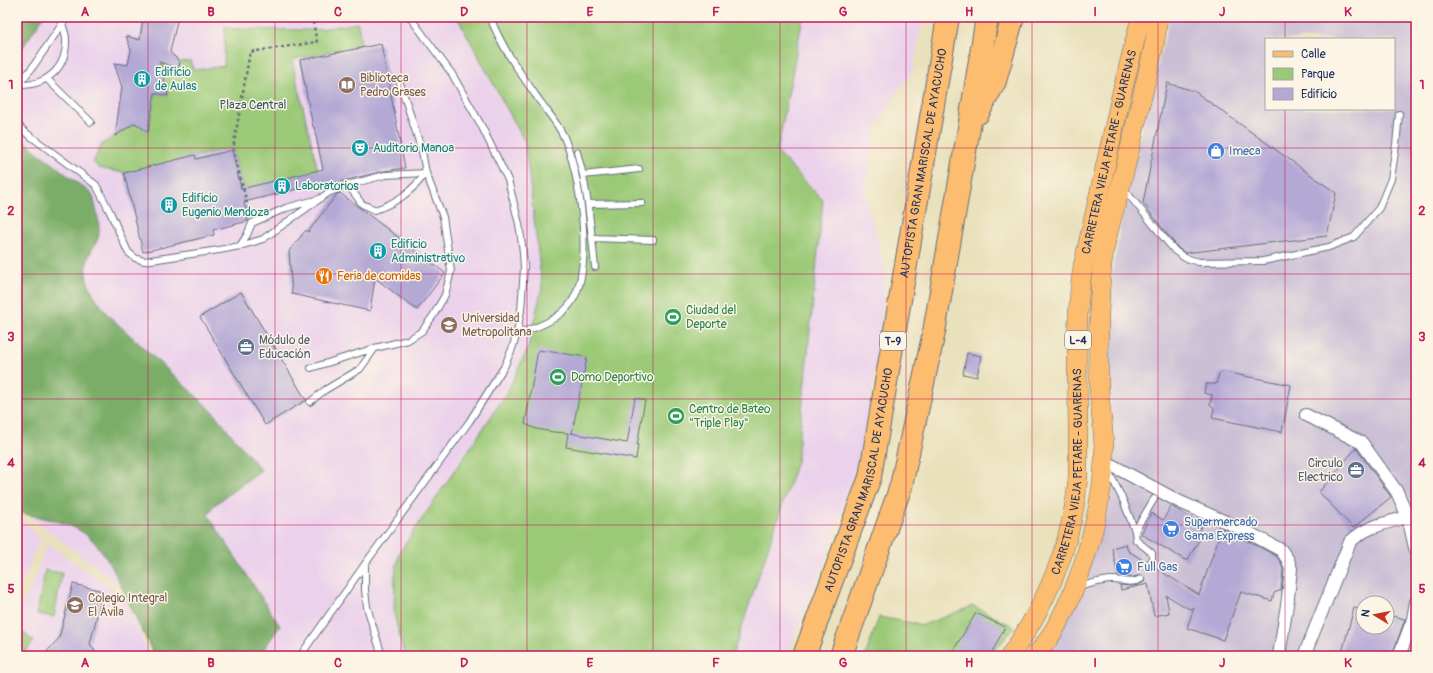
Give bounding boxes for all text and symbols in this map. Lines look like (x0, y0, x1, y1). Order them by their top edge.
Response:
text: A (81, 4, 90, 20)
text: B (207, 4, 215, 20)
text: C (334, 4, 342, 20)
text: D (460, 4, 468, 20)
text: E (587, 4, 594, 20)
text: F (712, 4, 720, 20)
text: G (839, 4, 848, 20)
text: H (965, 4, 973, 20)
text: I (1093, 4, 1097, 20)
text: J (1219, 4, 1225, 20)
text: K (1344, 4, 1352, 20)
legend (1265, 38, 1395, 110)
street label: AUTOPISTA GRAN MARISCAL DE AYACUCHO (896, 47, 950, 279)
text: Calle (1301, 47, 1326, 62)
street label: CARRETERA VIEJA PETARE - GUARENAS (1078, 48, 1140, 256)
place label: Edificio de Aulas (155, 65, 197, 94)
text: Parque (1301, 67, 1335, 82)
building icon: Edificio de Aulas (132, 69, 152, 89)
place label: Biblioteca Pedro Grases (360, 71, 427, 100)
library icon: Biblioteca Pedro Grases (337, 75, 357, 95)
text: 1 (8, 77, 14, 93)
text: 1 (1419, 77, 1425, 93)
text: Edificio (1301, 87, 1337, 102)
park label: Plaza Central (220, 98, 287, 113)
theatre icon: Auditorio Manoa (350, 138, 370, 158)
place label: Auditorio Manoa (373, 141, 454, 156)
shop icon: Imeca (1206, 141, 1226, 161)
place label: Imeca (1229, 144, 1261, 159)
building icon: Laboratorios (272, 176, 292, 196)
place label: Laboratorios (295, 179, 359, 194)
place label: Edificio Eugenio Mendoza (182, 191, 269, 220)
building icon: Edificio Eugenio Mendoza (159, 195, 179, 215)
text: 2 (7, 203, 15, 219)
text: 2 (1418, 203, 1426, 219)
place label: Edificio Administrativo (391, 237, 466, 266)
building icon: Edificio Administrativo (368, 241, 388, 261)
restaurant icon: Feria de comidas (314, 266, 334, 286)
place label: Feria de comidas (337, 269, 421, 284)
place label: Ciudad del Deporte (686, 303, 736, 332)
sports icon: Ciudad del Deporte (663, 307, 683, 327)
place label: Universidad Metropolitana (462, 311, 532, 340)
school or university icon: Universidad Metropolitana (439, 315, 459, 335)
text: 3 (7, 329, 15, 345)
text: 3 (1418, 329, 1426, 345)
road number: L-4 (1065, 331, 1091, 349)
road number: T-9 (880, 332, 906, 350)
place label: Módulo de Educación (259, 333, 311, 362)
office icon: Módulo de Educación (236, 337, 256, 357)
street label: AUTOPISTA GRAN MARISCAL DE AYACUCHO (821, 366, 896, 594)
sports icon: Domo Deportivo (548, 367, 568, 387)
street label: CARRETERA VIEJA PETARE - GUARENAS (1048, 368, 1086, 577)
place label: Domo Deportivo (571, 370, 654, 385)
place label: Centro de Bateo "Triple Play" (689, 402, 771, 431)
sports icon: Centro de Bateo "Triple Play" (666, 406, 686, 426)
text: 4 (7, 455, 15, 471)
text: 4 (1418, 455, 1426, 471)
place label: Circulo Electrico (1298, 456, 1344, 485)
office icon: Circulo Electrico (1346, 460, 1366, 480)
place label: Supermercado Gama Express (1184, 515, 1258, 544)
supermarket icon: Supermercado Gama Express (1161, 519, 1181, 539)
supermarket icon: Full Gas (1114, 557, 1134, 577)
place label: Full Gas (1137, 560, 1178, 575)
text: 5 (7, 581, 15, 597)
text: 5 (1418, 581, 1426, 597)
place label: Colegio Integral El Ávila (88, 591, 168, 620)
school or university icon: Colegio Integral El Ávila (65, 595, 85, 615)
north arrow (1355, 595, 1395, 635)
text: N (1359, 608, 1373, 618)
text: A (81, 655, 90, 671)
text: B (207, 655, 215, 671)
text: C (334, 655, 342, 671)
text: D (460, 655, 468, 671)
text: E (587, 655, 594, 671)
text: F (712, 655, 720, 671)
text: G (839, 655, 848, 671)
text: H (965, 655, 973, 671)
text: I (1093, 655, 1097, 671)
text: J (1219, 655, 1225, 671)
text: K (1344, 655, 1352, 671)

